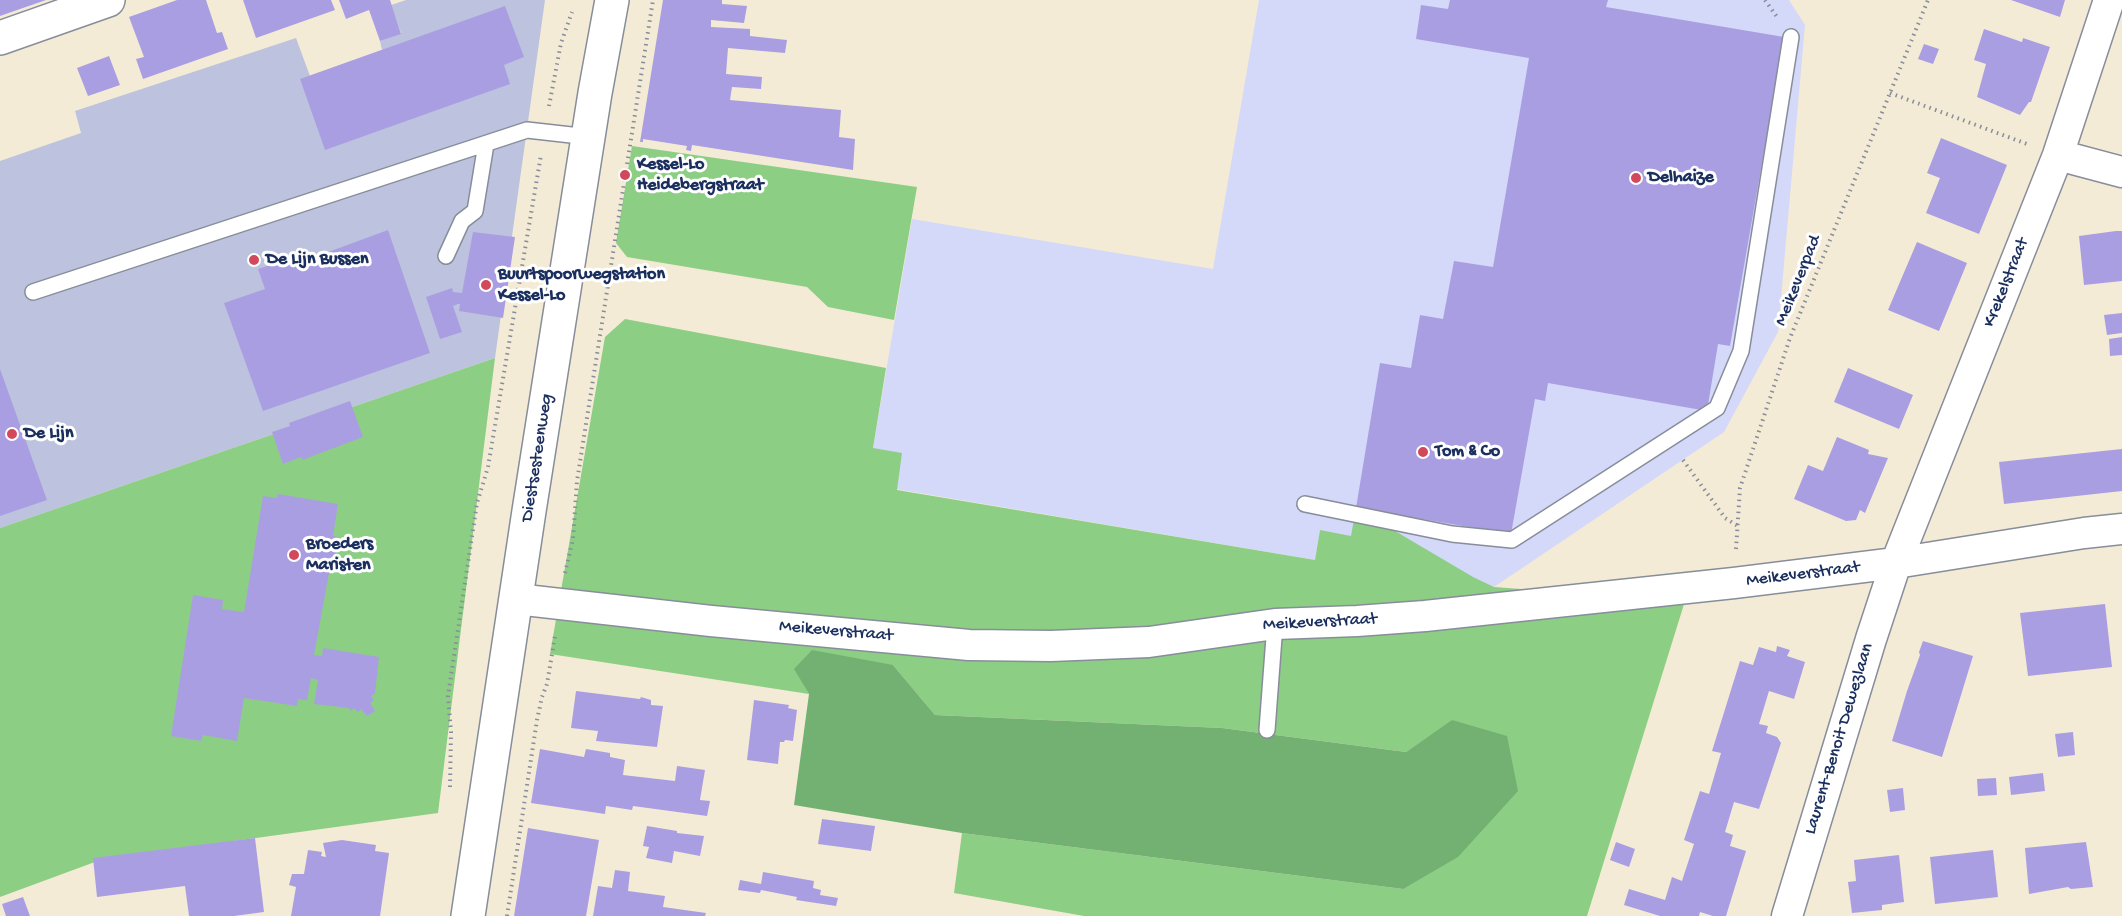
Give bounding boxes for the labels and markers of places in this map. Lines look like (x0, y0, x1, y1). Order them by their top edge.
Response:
place label: Kessel-Lo Heidebergstraat (637, 154, 763, 196)
place label: Delhaize (1648, 167, 1714, 189)
marker: Kessel-Lo Heidebergstraat (618, 168, 632, 182)
marker: Delhaize (1629, 171, 1643, 185)
place label: De Lijn Bussen (266, 249, 369, 271)
marker: De Lijn Bussen (247, 253, 261, 267)
place label: Buurtspoorwegstation Kessel-Lo (498, 264, 665, 306)
marker: Buurtspoorwegstation Kessel-Lo (479, 278, 493, 292)
place label: De Lijn (24, 423, 74, 445)
marker: De Lijn (5, 427, 19, 441)
place label: Tom & Co (1435, 441, 1500, 463)
marker: Tom & Co (1416, 445, 1430, 459)
place label: Broeders Maristen (306, 534, 373, 576)
marker: Broeders Maristen (287, 548, 301, 562)

